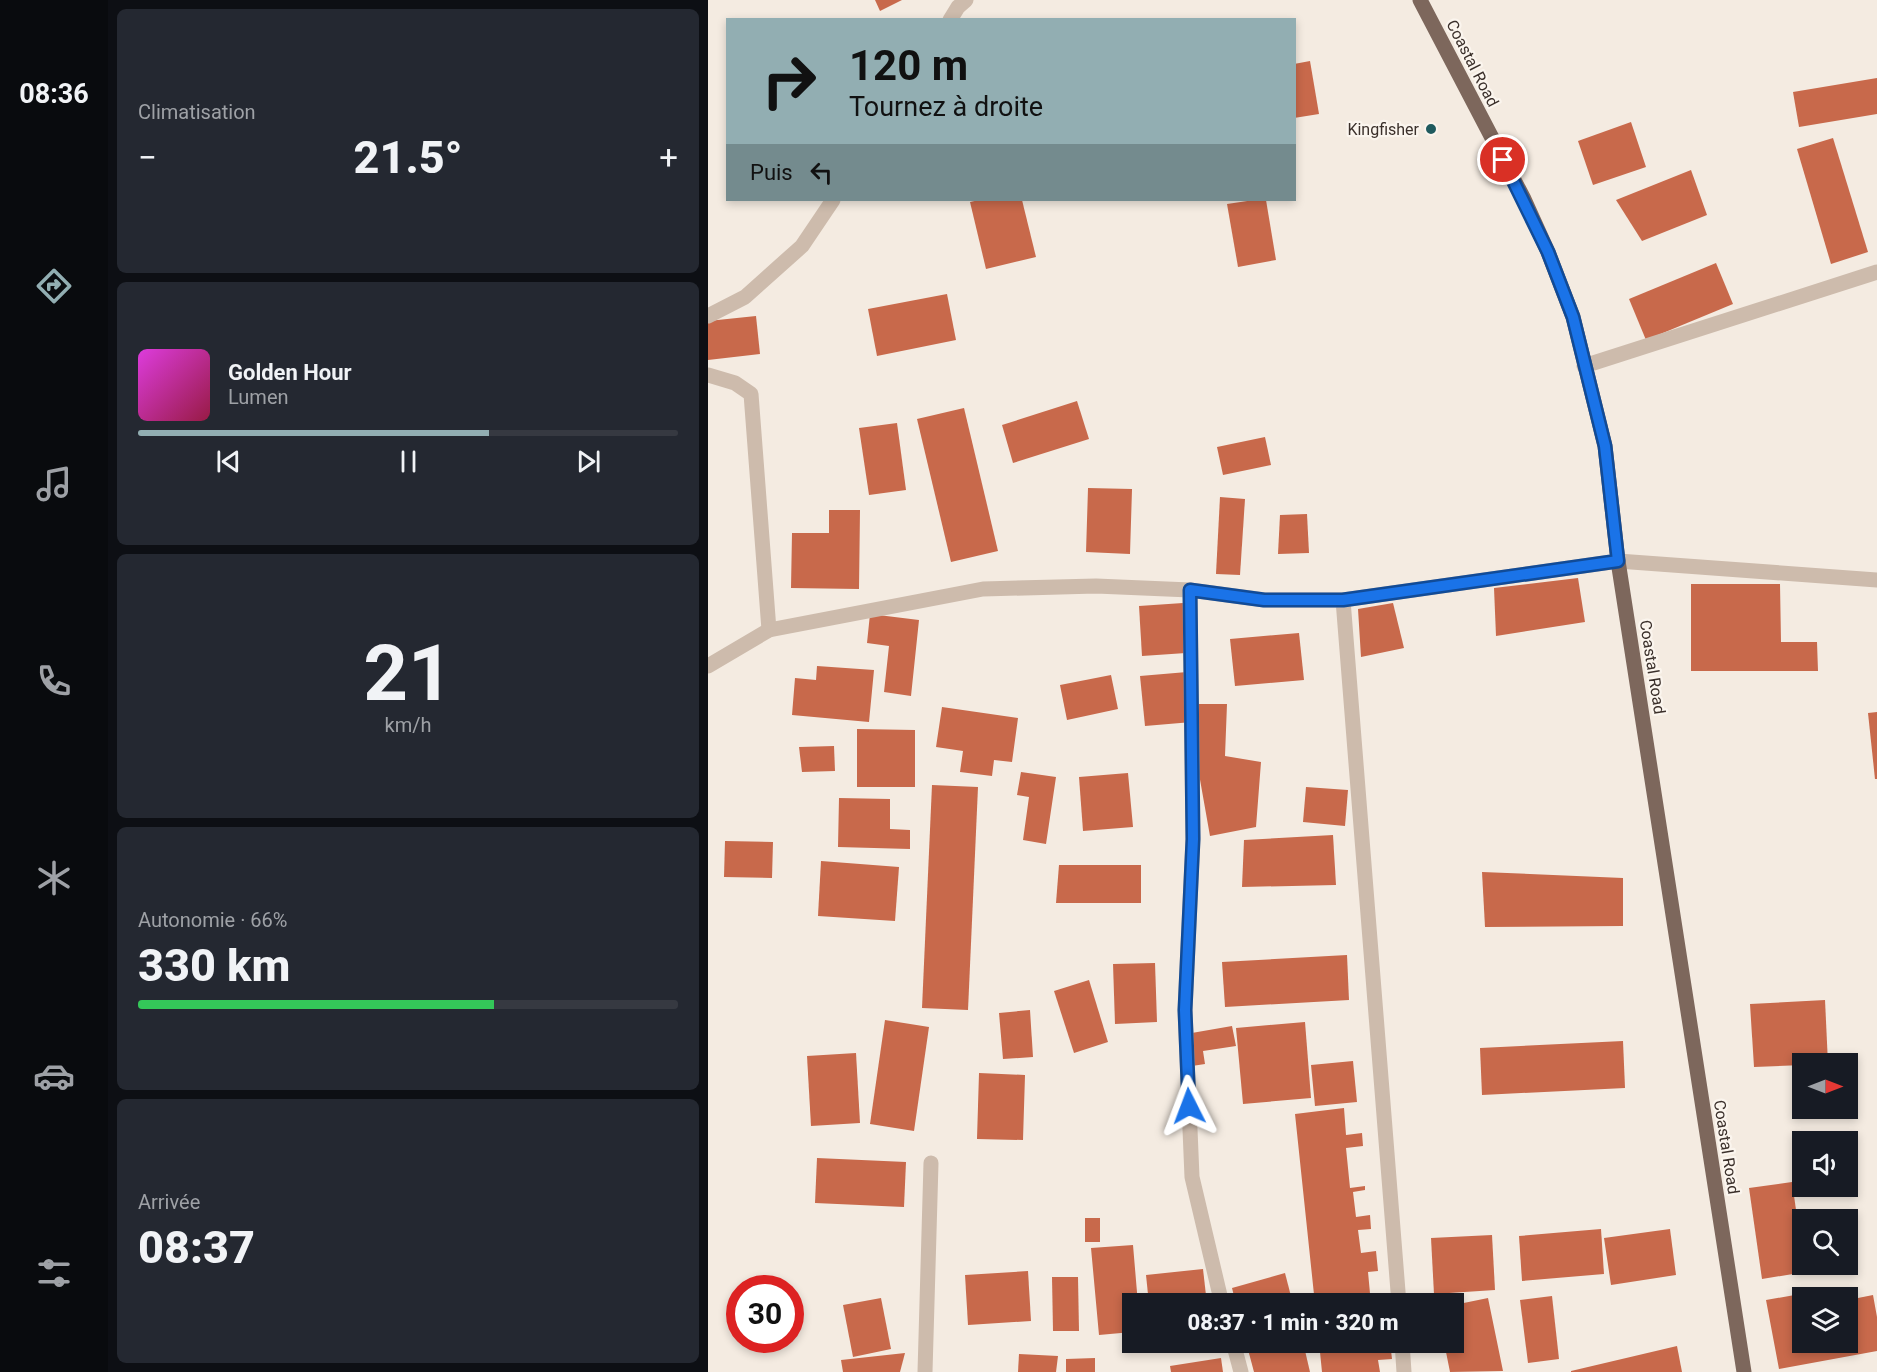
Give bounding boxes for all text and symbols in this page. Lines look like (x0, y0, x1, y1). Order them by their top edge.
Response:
street label: Coastal Road (1443, 17, 1503, 110)
text: 120 m (849, 41, 968, 90)
icon: right (750, 42, 828, 120)
text: 08:36 (19, 78, 89, 110)
text: Tournez à droite (849, 91, 1043, 123)
text: Climatisation (138, 100, 256, 124)
place label: Kingfisher (1347, 120, 1420, 139)
marker: Kingfisher (1424, 122, 1438, 136)
text: 21.5° (354, 131, 463, 184)
pin (1477, 134, 1528, 185)
text: − (138, 138, 157, 177)
text: + (659, 138, 678, 177)
icon: arrive (1486, 143, 1519, 176)
icon: left (805, 156, 838, 189)
text: Puis (750, 160, 793, 185)
icon: directions (33, 265, 75, 307)
text: Golden Hour (228, 360, 352, 385)
text: Lumen (228, 385, 289, 409)
icon: previous (212, 445, 245, 478)
icon: pause (392, 445, 425, 478)
icon: next (572, 445, 605, 478)
icon: music (33, 463, 75, 505)
street label: Coastal Road (1636, 619, 1669, 715)
text: 21 (363, 628, 453, 719)
icon: phone (33, 660, 75, 702)
text: km/h (385, 713, 431, 737)
icon: climate (33, 857, 75, 899)
text: Autonomie · 66% (138, 908, 287, 932)
text: 330 km (138, 939, 290, 992)
north arrow (1792, 1053, 1858, 1119)
map controls (1792, 1053, 1858, 1353)
icon: car (33, 1055, 75, 1097)
position arrow (1157, 1074, 1221, 1138)
street label: Coastal Road (1710, 1099, 1743, 1195)
button: sound (1792, 1131, 1858, 1197)
text: Arrivée (138, 1190, 200, 1214)
button: search (1792, 1209, 1858, 1275)
text: 08:37 (138, 1221, 255, 1274)
icon: filters (33, 1252, 75, 1294)
speed limit sign: 30 (726, 1275, 804, 1353)
button: layers (1792, 1287, 1858, 1353)
text: 08:37 · 1 min · 320 m (1188, 1310, 1398, 1335)

